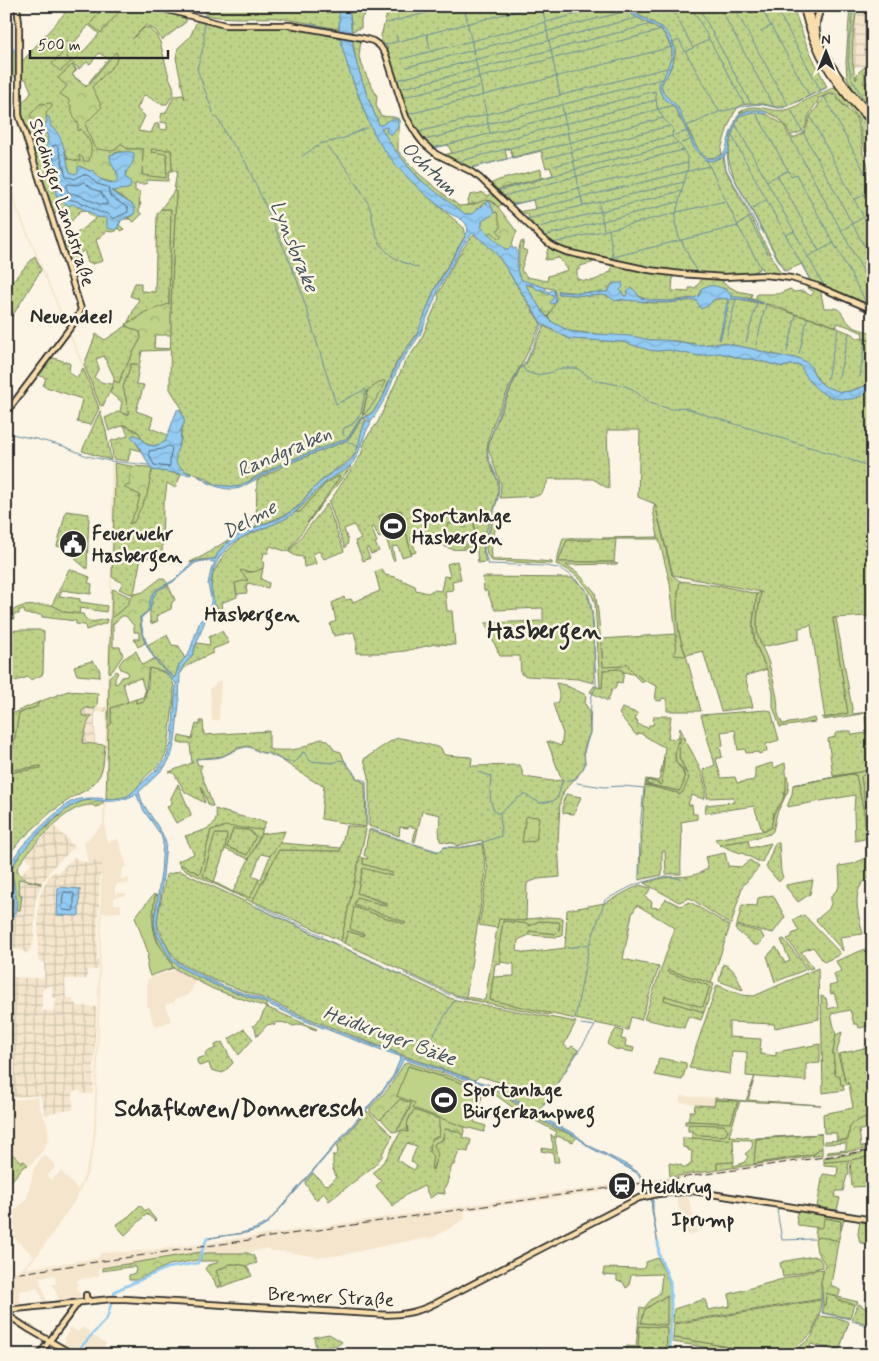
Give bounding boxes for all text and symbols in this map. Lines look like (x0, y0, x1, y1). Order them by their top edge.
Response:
scale bar (30, 28, 168, 60)
north arrow (802, 28, 852, 78)
text: N (821, 31, 831, 49)
text: 500 m (38, 36, 81, 56)
street label: Stedinger Landstraße (20, 115, 101, 291)
water label: Ochtum (395, 136, 463, 203)
water label: Lynsbrake (263, 197, 325, 297)
district label: Neuendeel (30, 304, 112, 331)
water label: Randgraben (233, 420, 336, 484)
water label: Delme (218, 494, 283, 546)
place label: Sportanlage Hasbergen (412, 504, 512, 554)
sports icon: Sportanlage Hasbergen (378, 511, 408, 541)
place label: Feuerwehr Hasbergen (92, 522, 182, 572)
public building icon: Feuerwehr Hasbergen (58, 529, 88, 559)
district label: Hasbergen (205, 602, 300, 631)
district label: Hasbergen (487, 616, 601, 650)
water label: Heidkruger Bäke (319, 1000, 461, 1073)
place label: Sportanlage Bürgerkampweg (463, 1078, 595, 1128)
sports icon: Sportanlage Bürgerkampweg (429, 1085, 459, 1115)
district label: Schafkoven/Donneresch (114, 1094, 364, 1125)
station icon: Heidkrug (607, 1171, 637, 1201)
place label: Heidkrug (641, 1175, 712, 1201)
district label: Iprump (671, 1207, 735, 1234)
street label: Bremer Straße (267, 1282, 395, 1313)

